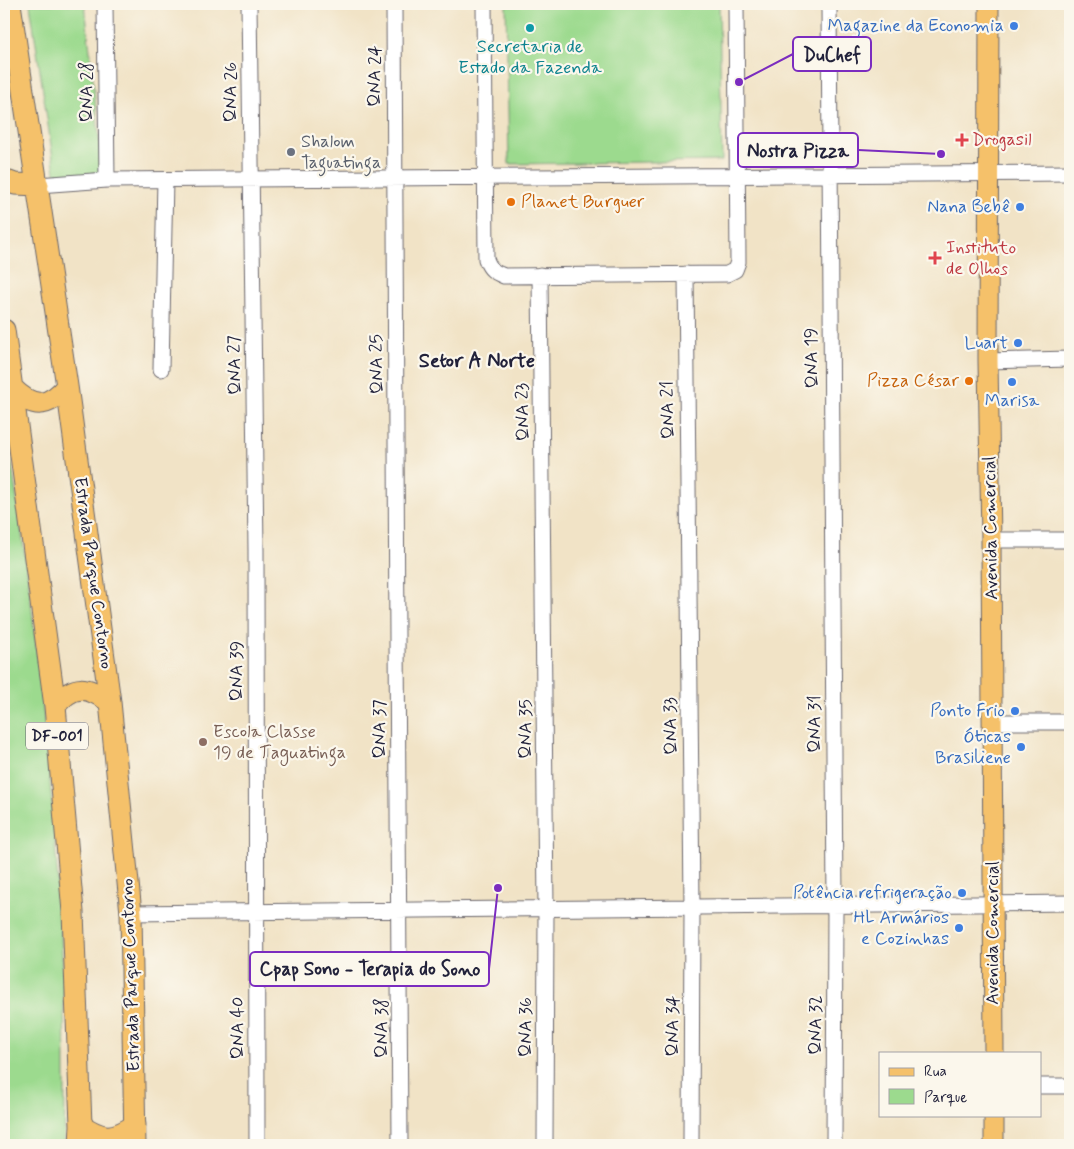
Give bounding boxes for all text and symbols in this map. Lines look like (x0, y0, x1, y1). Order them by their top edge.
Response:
place label: Magazine da Economia (827, 14, 1004, 40)
marker: Magazine da Economia (1008, 20, 1020, 32)
marker: Secretaria de Estado da Fazenda (524, 22, 536, 34)
place label: Secretaria de Estado da Fazenda (458, 35, 602, 80)
callout: DuChef (793, 37, 871, 71)
text: DuChef (803, 43, 861, 68)
street label: QNA 24 (363, 45, 387, 107)
street label: QNA 28 (75, 62, 99, 122)
street label: QNA 26 (219, 62, 243, 122)
place label: Drogasil (972, 128, 1032, 152)
place label: Shalom Taguatinga (301, 130, 381, 177)
callout: Nostra Pizza (738, 133, 858, 167)
marker: Drogasil (956, 134, 968, 146)
text: Nostra Pizza (747, 139, 849, 164)
marker: Shalom Taguatinga (285, 146, 297, 158)
place label: Planet Burguer (521, 190, 645, 214)
place label: Nana Bebê (927, 195, 1010, 219)
marker: Planet Burguer (505, 196, 517, 208)
marker: Nana Bebê (1014, 201, 1026, 213)
place label: Instituto de Olhos (946, 236, 1016, 281)
marker: Instituto de Olhos (928, 251, 942, 265)
street label: QNA 19 (799, 327, 825, 389)
place label: Luart (965, 331, 1008, 355)
street label: QNA 25 (364, 334, 390, 394)
street label: QNA 27 (222, 335, 248, 395)
marker: Luart (1012, 337, 1024, 349)
district label: Setor A Norte (419, 348, 535, 375)
place label: Pizza César (867, 369, 960, 393)
marker: Pizza César (963, 375, 975, 387)
marker: Marisa (1006, 376, 1018, 388)
street label: QNA 21 (655, 381, 681, 439)
street label: QNA 23 (510, 382, 536, 441)
place label: Marisa (985, 389, 1039, 413)
street label: Avenida Comercial (978, 456, 1004, 600)
street label: Estrada Parque Contorno (68, 476, 118, 670)
street label: QNA 39 (225, 641, 249, 701)
street label: QNA 31 (803, 695, 827, 753)
street label: QNA 33 (658, 697, 684, 755)
street label: QNA 37 (368, 699, 392, 759)
street label: QNA 35 (514, 699, 538, 759)
place label: Ponto Frio (930, 699, 1005, 723)
marker: Ponto Frio (1009, 705, 1021, 717)
place label: Escola Classe 19 de Taguatinga (213, 720, 346, 767)
road number: DF-001 (26, 722, 88, 749)
place label: Óticas Brasiliene (935, 725, 1011, 770)
marker: Escola Classe 19 de Taguatinga (197, 736, 209, 748)
marker: Óticas Brasiliene (1015, 741, 1027, 753)
street label: Avenida Comercial (981, 861, 1005, 1005)
street label: Estrada Parque Contorno (116, 878, 146, 1072)
place label: Potência refrigeração (793, 881, 952, 905)
marker: Potência refrigeração (956, 887, 968, 899)
place label: HL Armários e Cozinhas (853, 906, 949, 951)
marker: HL Armários e Cozinhas (953, 922, 965, 934)
callout: Cpap Sono - Terapia do Sono (250, 952, 489, 986)
text: Cpap Sono - Terapia do Sono (260, 957, 480, 982)
street label: QNA 34 (661, 995, 685, 1056)
street label: QNA 32 (804, 995, 828, 1055)
street label: QNA 40 (226, 997, 250, 1059)
street label: QNA 36 (514, 997, 538, 1057)
street label: QNA 38 (370, 998, 394, 1058)
legend (879, 1052, 1042, 1116)
text: Rua (924, 1062, 947, 1082)
text: Parque (924, 1088, 967, 1108)

